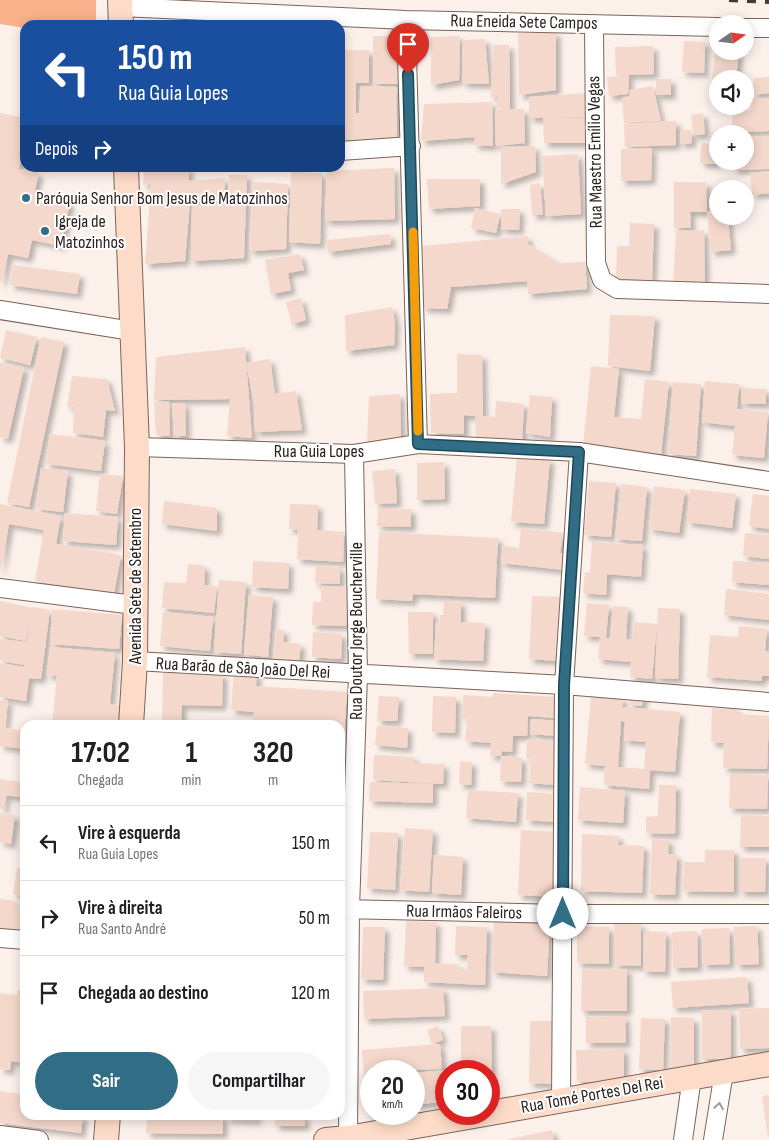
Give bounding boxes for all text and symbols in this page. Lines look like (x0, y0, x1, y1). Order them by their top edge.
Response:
street label: Rua Eneida Sete Campos (450, 10, 598, 34)
north arrow (709, 15, 754, 60)
map controls (709, 15, 754, 225)
pin (387, 23, 429, 74)
icon: arrive (394, 30, 422, 58)
text: 150 m (118, 37, 192, 80)
icon: left (35, 40, 100, 105)
button: sound (709, 70, 754, 115)
street label: Rua Maestro Emílio Vegas (583, 76, 607, 228)
text: Rua Guia Lopes (118, 80, 228, 107)
button: + (709, 125, 754, 170)
icon: right (88, 135, 116, 163)
text: Depois (35, 138, 78, 161)
button: − (709, 180, 754, 225)
place label: Paróquia Senhor Bom Jesus de Matozinhos (36, 188, 288, 209)
marker: Paróquia Senhor Bom Jesus de Matozinhos (20, 192, 32, 204)
place label: Igreja de Matozinhos (55, 211, 124, 253)
marker: Igreja de Matozinhos (39, 225, 51, 237)
street label: Rua Guia Lopes (274, 441, 364, 462)
street label: Avenida Sete de Setembro (125, 508, 146, 665)
street label: Rua Doutor Jorge Boucherville (346, 542, 367, 720)
street label: Rua Barão de São João Del Rei (155, 653, 331, 683)
text: 17:02 (71, 735, 130, 771)
text: 1 (185, 735, 197, 771)
text: 320 (253, 735, 294, 771)
text: Chegada (78, 771, 124, 790)
text: min (181, 771, 201, 790)
text: m (268, 771, 278, 790)
text: Vire à esquerda (78, 822, 180, 845)
icon: left (35, 829, 63, 857)
text: 150 m (292, 832, 330, 855)
text: Rua Guia Lopes (78, 845, 158, 864)
position arrow (536, 887, 588, 939)
text: Vire à direita (78, 897, 162, 920)
street label: Rua Irmãos Faleiros (406, 900, 522, 924)
icon: right (35, 904, 63, 932)
text: 50 m (299, 907, 330, 930)
text: Rua Santo André (78, 920, 166, 939)
icon: arrive (35, 979, 63, 1007)
text: Chegada ao destino (78, 982, 208, 1005)
text: 120 m (292, 982, 330, 1005)
button: Sair (35, 1052, 178, 1110)
button: Compartilhar (188, 1052, 330, 1110)
speed limit sign: 30 (435, 1060, 500, 1125)
text: 20 (381, 1071, 404, 1102)
street label: Rua Tomé Portes Del Rei (519, 1072, 665, 1118)
text: km/h (382, 1097, 403, 1112)
one-way arrow (713, 1102, 723, 1110)

